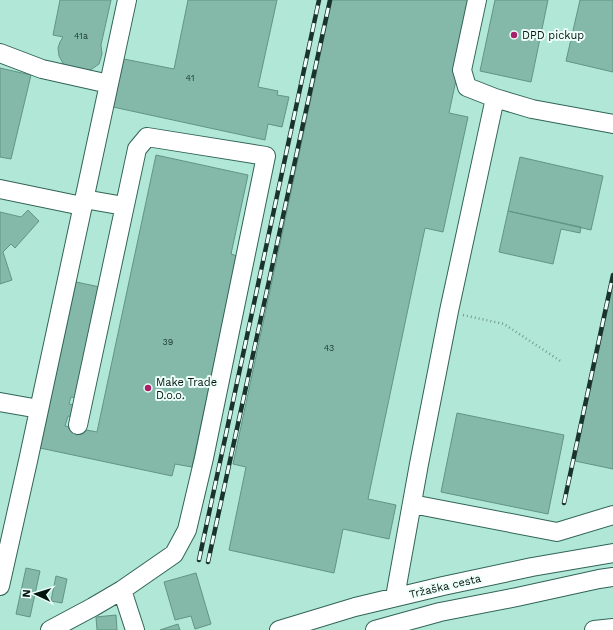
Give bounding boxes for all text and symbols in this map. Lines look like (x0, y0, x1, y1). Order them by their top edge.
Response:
place label: DPD pickup (522, 29, 584, 42)
marker: DPD pickup (509, 30, 519, 40)
house number: 41a (74, 31, 88, 41)
house number: 41 (186, 73, 194, 83)
house number: 39 (163, 337, 173, 347)
house number: 43 (324, 343, 334, 353)
place label: Make Trade D.o.o. (156, 376, 217, 402)
marker: Make Trade D.o.o. (143, 383, 153, 393)
street label: Tržaška cesta (408, 572, 482, 601)
north arrow (16, 574, 56, 614)
text: N (20, 589, 33, 598)

